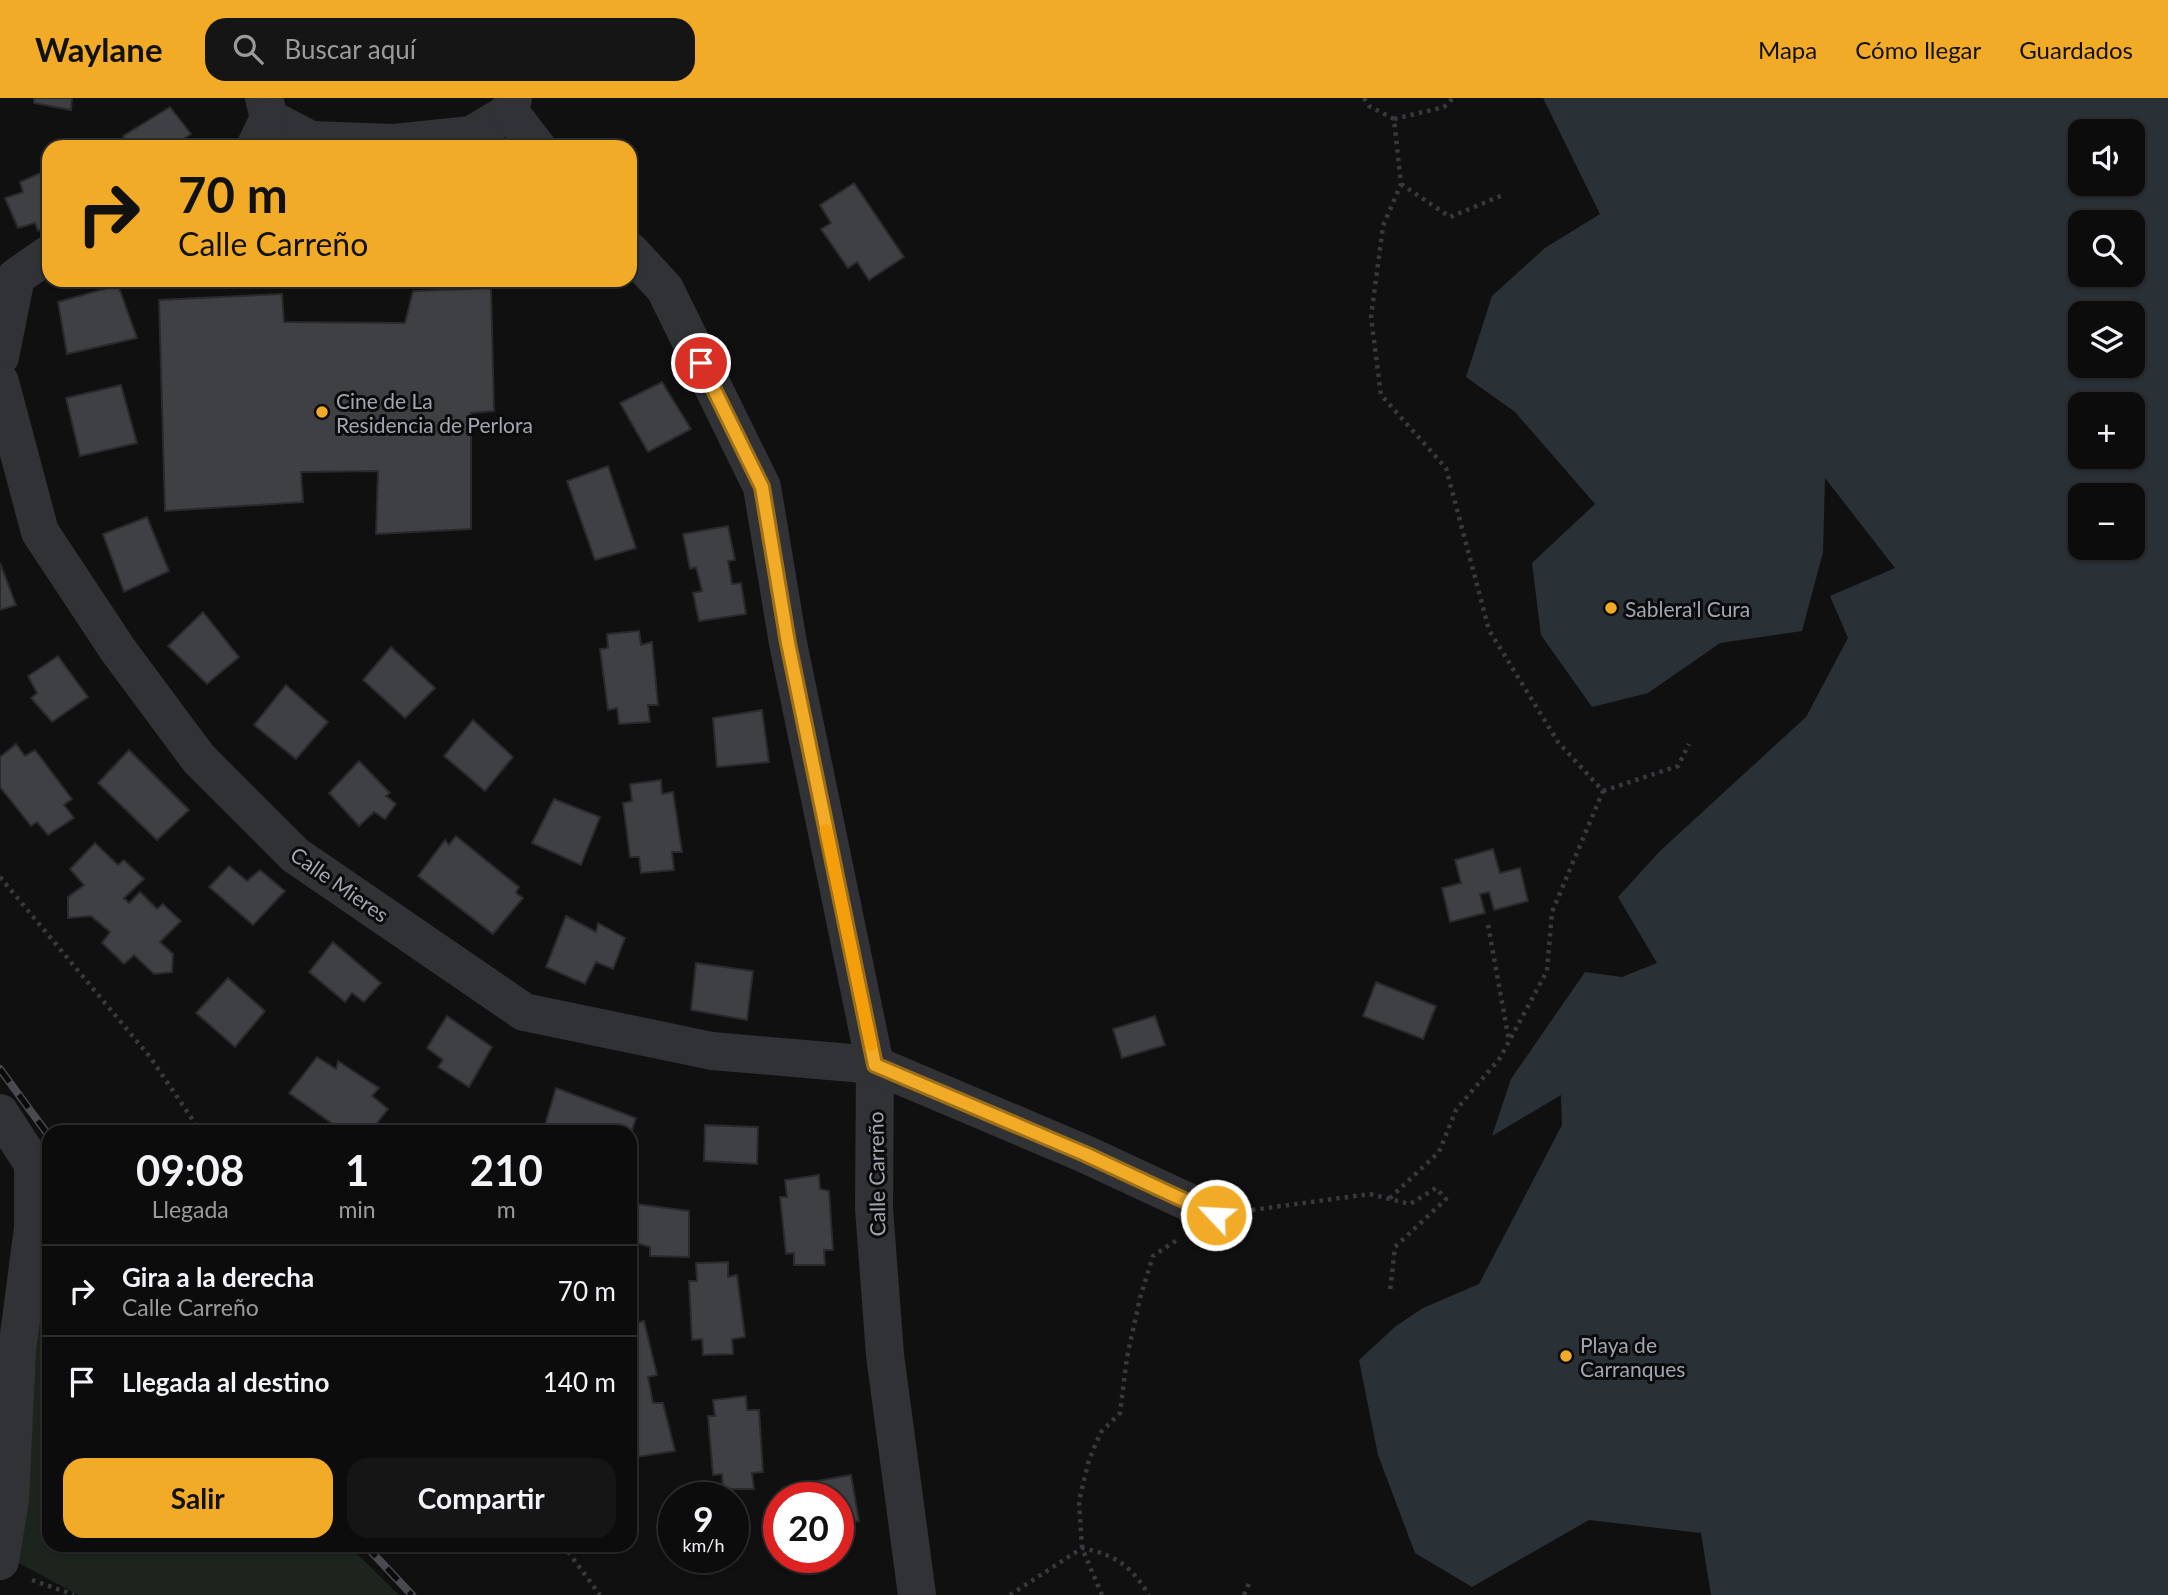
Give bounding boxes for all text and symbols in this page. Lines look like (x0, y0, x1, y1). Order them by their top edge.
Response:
search box (205, 18, 695, 81)
text: Waylane (35, 29, 163, 69)
icon: search (229, 30, 267, 68)
text: Buscar aquí (285, 33, 416, 65)
text: Mapa (1758, 35, 1817, 64)
text: Cómo llegar (1855, 35, 1981, 64)
text: Guardados (2019, 35, 2133, 64)
map controls (2068, 119, 2145, 560)
button: sound (2068, 119, 2145, 196)
text: 70 m (178, 165, 288, 223)
icon: right (63, 168, 154, 259)
button: search (2068, 210, 2145, 287)
text: Calle Carreño (178, 224, 368, 263)
button: layers (2068, 301, 2145, 378)
pin (671, 333, 731, 393)
icon: arrive (682, 344, 720, 382)
place label: Cine de La Residencia de Perlora (336, 388, 533, 437)
button: + (2068, 392, 2145, 469)
marker: Cine de La Residencia de Perlora (314, 404, 330, 420)
button: − (2068, 483, 2145, 560)
place label: Sablera'l Cura (1625, 596, 1750, 621)
marker: Sablera'l Cura (1603, 600, 1619, 616)
street label: Calle Mieres (286, 841, 394, 927)
street label: Calle Carreño (862, 1111, 890, 1237)
text: 09:08 (136, 1145, 244, 1195)
text: 1 (345, 1145, 369, 1195)
text: 210 (470, 1145, 543, 1195)
position arrow (1179, 1178, 1253, 1252)
text: Llegada (152, 1195, 229, 1223)
text: min (338, 1195, 376, 1223)
text: m (497, 1195, 516, 1223)
text: Gira a la derecha (122, 1261, 314, 1293)
icon: right (63, 1272, 101, 1310)
text: 70 m (558, 1275, 616, 1307)
text: Calle Carreño (122, 1293, 259, 1321)
place label: Playa de Carranques (1580, 1332, 1685, 1381)
marker: Playa de Carranques (1558, 1348, 1574, 1364)
icon: arrive (63, 1363, 101, 1401)
text: Llegada al destino (122, 1366, 329, 1398)
text: 140 m (543, 1366, 616, 1398)
button: Salir (63, 1458, 333, 1538)
button: Compartir (347, 1458, 616, 1538)
speed limit sign: 20 (763, 1482, 854, 1573)
text: 9 (693, 1497, 714, 1539)
text: km/h (682, 1534, 725, 1556)

